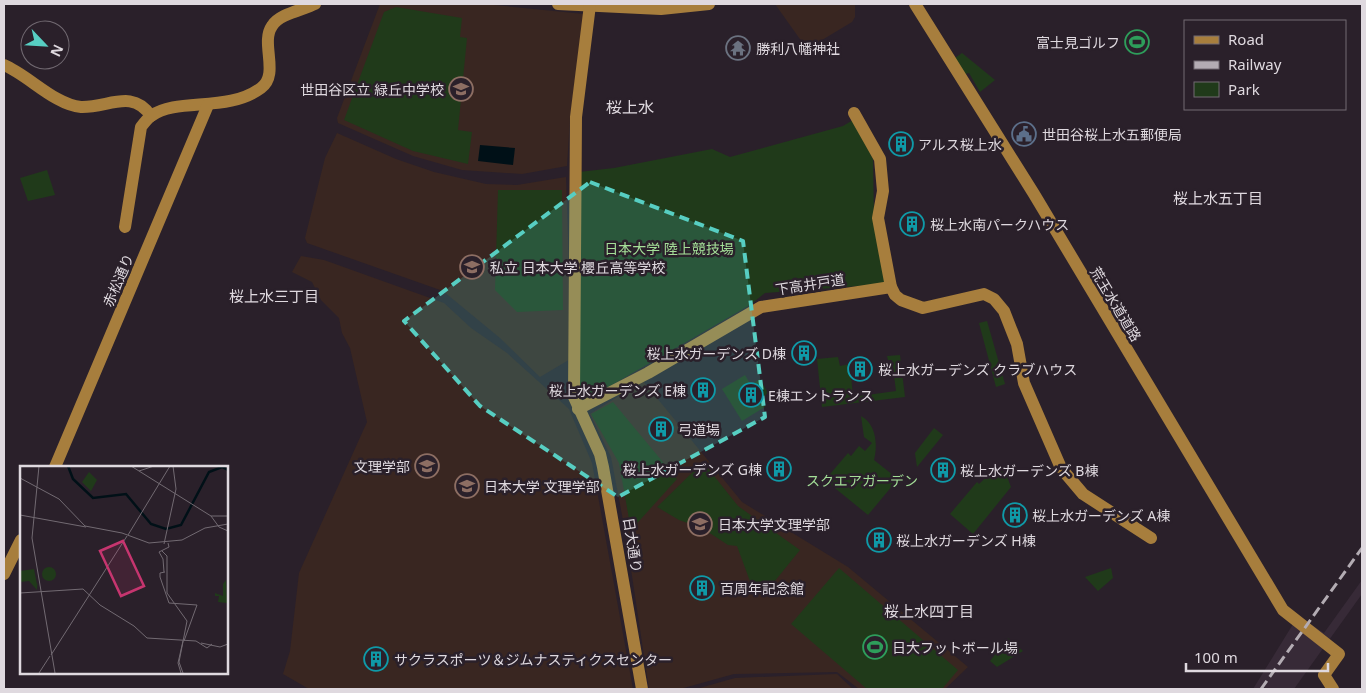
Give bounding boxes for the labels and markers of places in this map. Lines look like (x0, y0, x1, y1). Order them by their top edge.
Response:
sports icon: 富士見ゴルフ (1124, 29, 1150, 55)
place label: 富士見ゴルフ (1036, 33, 1120, 52)
temple icon: 勝利八幡神社 (725, 35, 751, 61)
place label: 勝利八幡神社 (756, 39, 840, 58)
school or university icon: 世田谷区立 緑丘中学校 (448, 76, 474, 102)
place label: 世田谷区立 緑丘中学校 (300, 80, 444, 99)
public building icon: 世田谷桜上水五郵便局 (1011, 121, 1037, 147)
place label: 世田谷桜上水五郵便局 (1042, 125, 1182, 144)
building icon: アルス桜上水 (888, 131, 914, 157)
place label: アルス桜上水 (918, 135, 1002, 154)
building icon: 桜上水南パークハウス (899, 211, 925, 237)
place label: 桜上水南パークハウス (930, 215, 1069, 234)
school or university icon: 私立 日本大学 櫻丘高等学校 (459, 254, 485, 280)
place label: 私立 日本大学 櫻丘高等学校 (490, 258, 665, 277)
building icon: 桜上水ガーデンズ D棟 (791, 340, 817, 366)
place label: 桜上水ガーデンズ D棟 (646, 344, 786, 363)
building icon: 桜上水ガーデンズ クラブハウス (847, 356, 873, 382)
place label: 桜上水ガーデンズ クラブハウス (878, 360, 1077, 379)
building icon: 桜上水ガーデンズ E棟 (690, 377, 716, 403)
place label: 桜上水ガーデンズ E棟 (549, 381, 686, 400)
building icon: E棟エントランス (738, 382, 764, 408)
place label: E棟エントランス (768, 386, 874, 405)
building icon: 弓道場 (648, 416, 674, 442)
place label: 弓道場 (678, 420, 720, 439)
school or university icon: 文理学部 (414, 453, 440, 479)
building icon: 桜上水ガーデンズ G棟 (766, 456, 792, 482)
place label: 文理学部 (354, 457, 410, 476)
building icon: 桜上水ガーデンズ B棟 (930, 457, 956, 483)
place label: 桜上水ガーデンズ G棟 (622, 460, 762, 479)
place label: 桜上水ガーデンズ B棟 (960, 461, 1098, 480)
school or university icon: 日本大学 文理学部 (454, 473, 480, 499)
place label: 日本大学 文理学部 (484, 477, 600, 496)
building icon: 桜上水ガーデンズ A棟 (1002, 502, 1028, 528)
place label: 桜上水ガーデンズ A棟 (1032, 506, 1170, 525)
school or university icon: 日本大学文理学部 (687, 511, 713, 537)
place label: 日本大学文理学部 (718, 515, 830, 534)
building icon: 桜上水ガーデンズ H棟 (866, 527, 892, 553)
place label: 桜上水ガーデンズ H棟 (896, 531, 1036, 550)
building icon: 百周年記念館 (689, 575, 715, 601)
place label: 百周年記念館 (720, 579, 804, 598)
sports icon: 日大フットボール場 (862, 634, 888, 660)
place label: 日大フットボール場 (892, 638, 1018, 657)
building icon: サクラスポーツ＆ジムナスティクスセンター (363, 646, 389, 672)
place label: サクラスポーツ＆ジムナスティクスセンター (394, 650, 672, 669)

